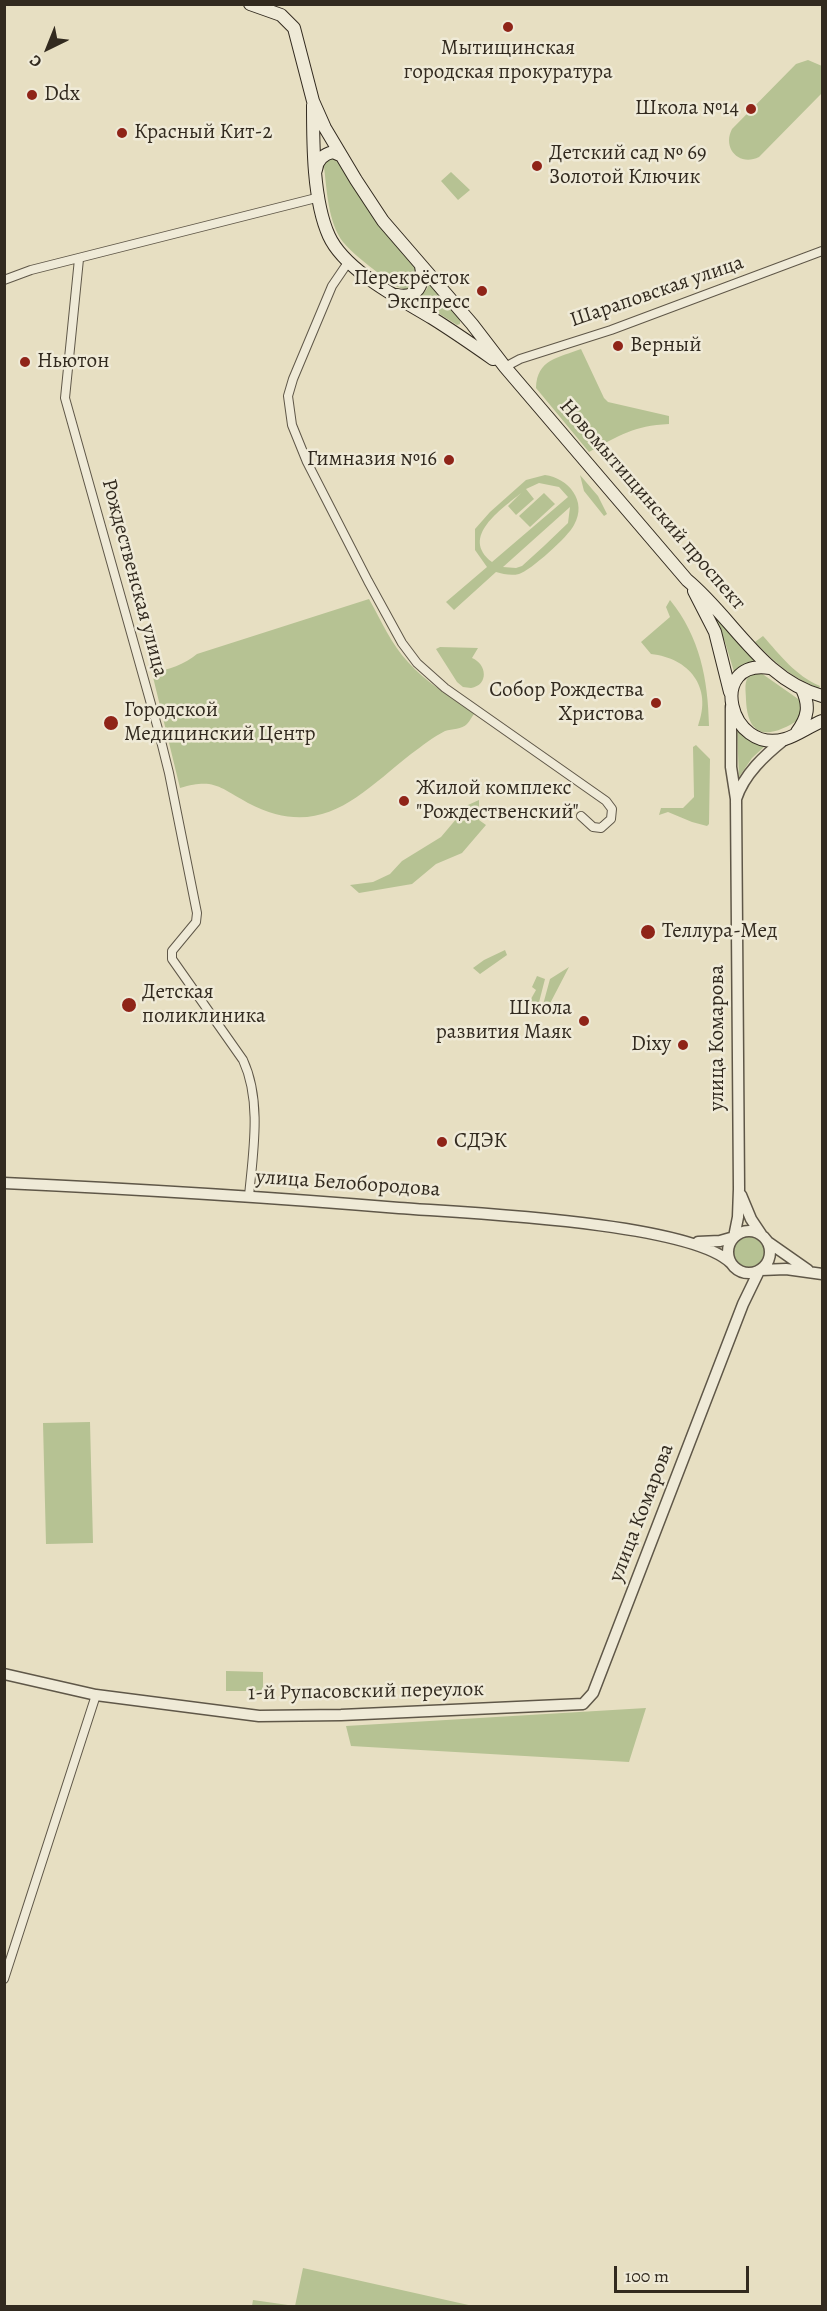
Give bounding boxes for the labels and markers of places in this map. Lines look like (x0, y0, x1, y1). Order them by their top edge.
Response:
marker: Мытищинская городская прокуратура (501, 20, 515, 34)
place label: Мытищинская городская прокуратура (403, 36, 613, 86)
place label: Ddx (44, 82, 80, 108)
marker: Ddx (25, 88, 39, 102)
place label: Школа №14 (635, 96, 739, 122)
marker: Школа №14 (744, 102, 758, 116)
place label: Красный Кит-2 (134, 120, 272, 146)
marker: Красный Кит-2 (115, 126, 129, 140)
place label: Детский сад № 69 Золотой Ключик (549, 141, 707, 191)
marker: Детский сад № 69 Золотой Ключик (530, 159, 544, 173)
place label: Перекрёсток Экспресс (354, 266, 470, 316)
marker: Перекрёсток Экспресс (475, 284, 489, 298)
place label: Верный (630, 333, 701, 359)
marker: Верный (611, 339, 625, 353)
place label: Ньютон (37, 349, 109, 375)
marker: Ньютон (18, 355, 32, 369)
place label: Гимназия №16 (307, 447, 437, 473)
marker: Гимназия №16 (442, 453, 456, 467)
place label: Собор Рождества Христова (489, 678, 644, 728)
marker: Собор Рождества Христова (649, 696, 663, 710)
place label: Городской Медицинский Центр (124, 698, 316, 748)
marker: Городской Медицинский Центр (102, 714, 120, 732)
place label: Жилой комплекс "Рождественский" (416, 776, 579, 826)
marker: Жилой комплекс "Рождественский" (397, 794, 411, 808)
place label: Теллура-Мед (662, 919, 777, 945)
marker: Теллура-Мед (639, 923, 657, 941)
place label: Детская поликлиника (142, 980, 266, 1030)
marker: Детская поликлиника (120, 996, 138, 1014)
place label: Школа развития Маяк (436, 996, 572, 1046)
marker: Школа развития Маяк (577, 1014, 591, 1028)
place label: Dixy (631, 1032, 671, 1058)
marker: Dixy (676, 1038, 690, 1052)
place label: СДЭК (454, 1129, 507, 1155)
marker: СДЭК (435, 1135, 449, 1149)

